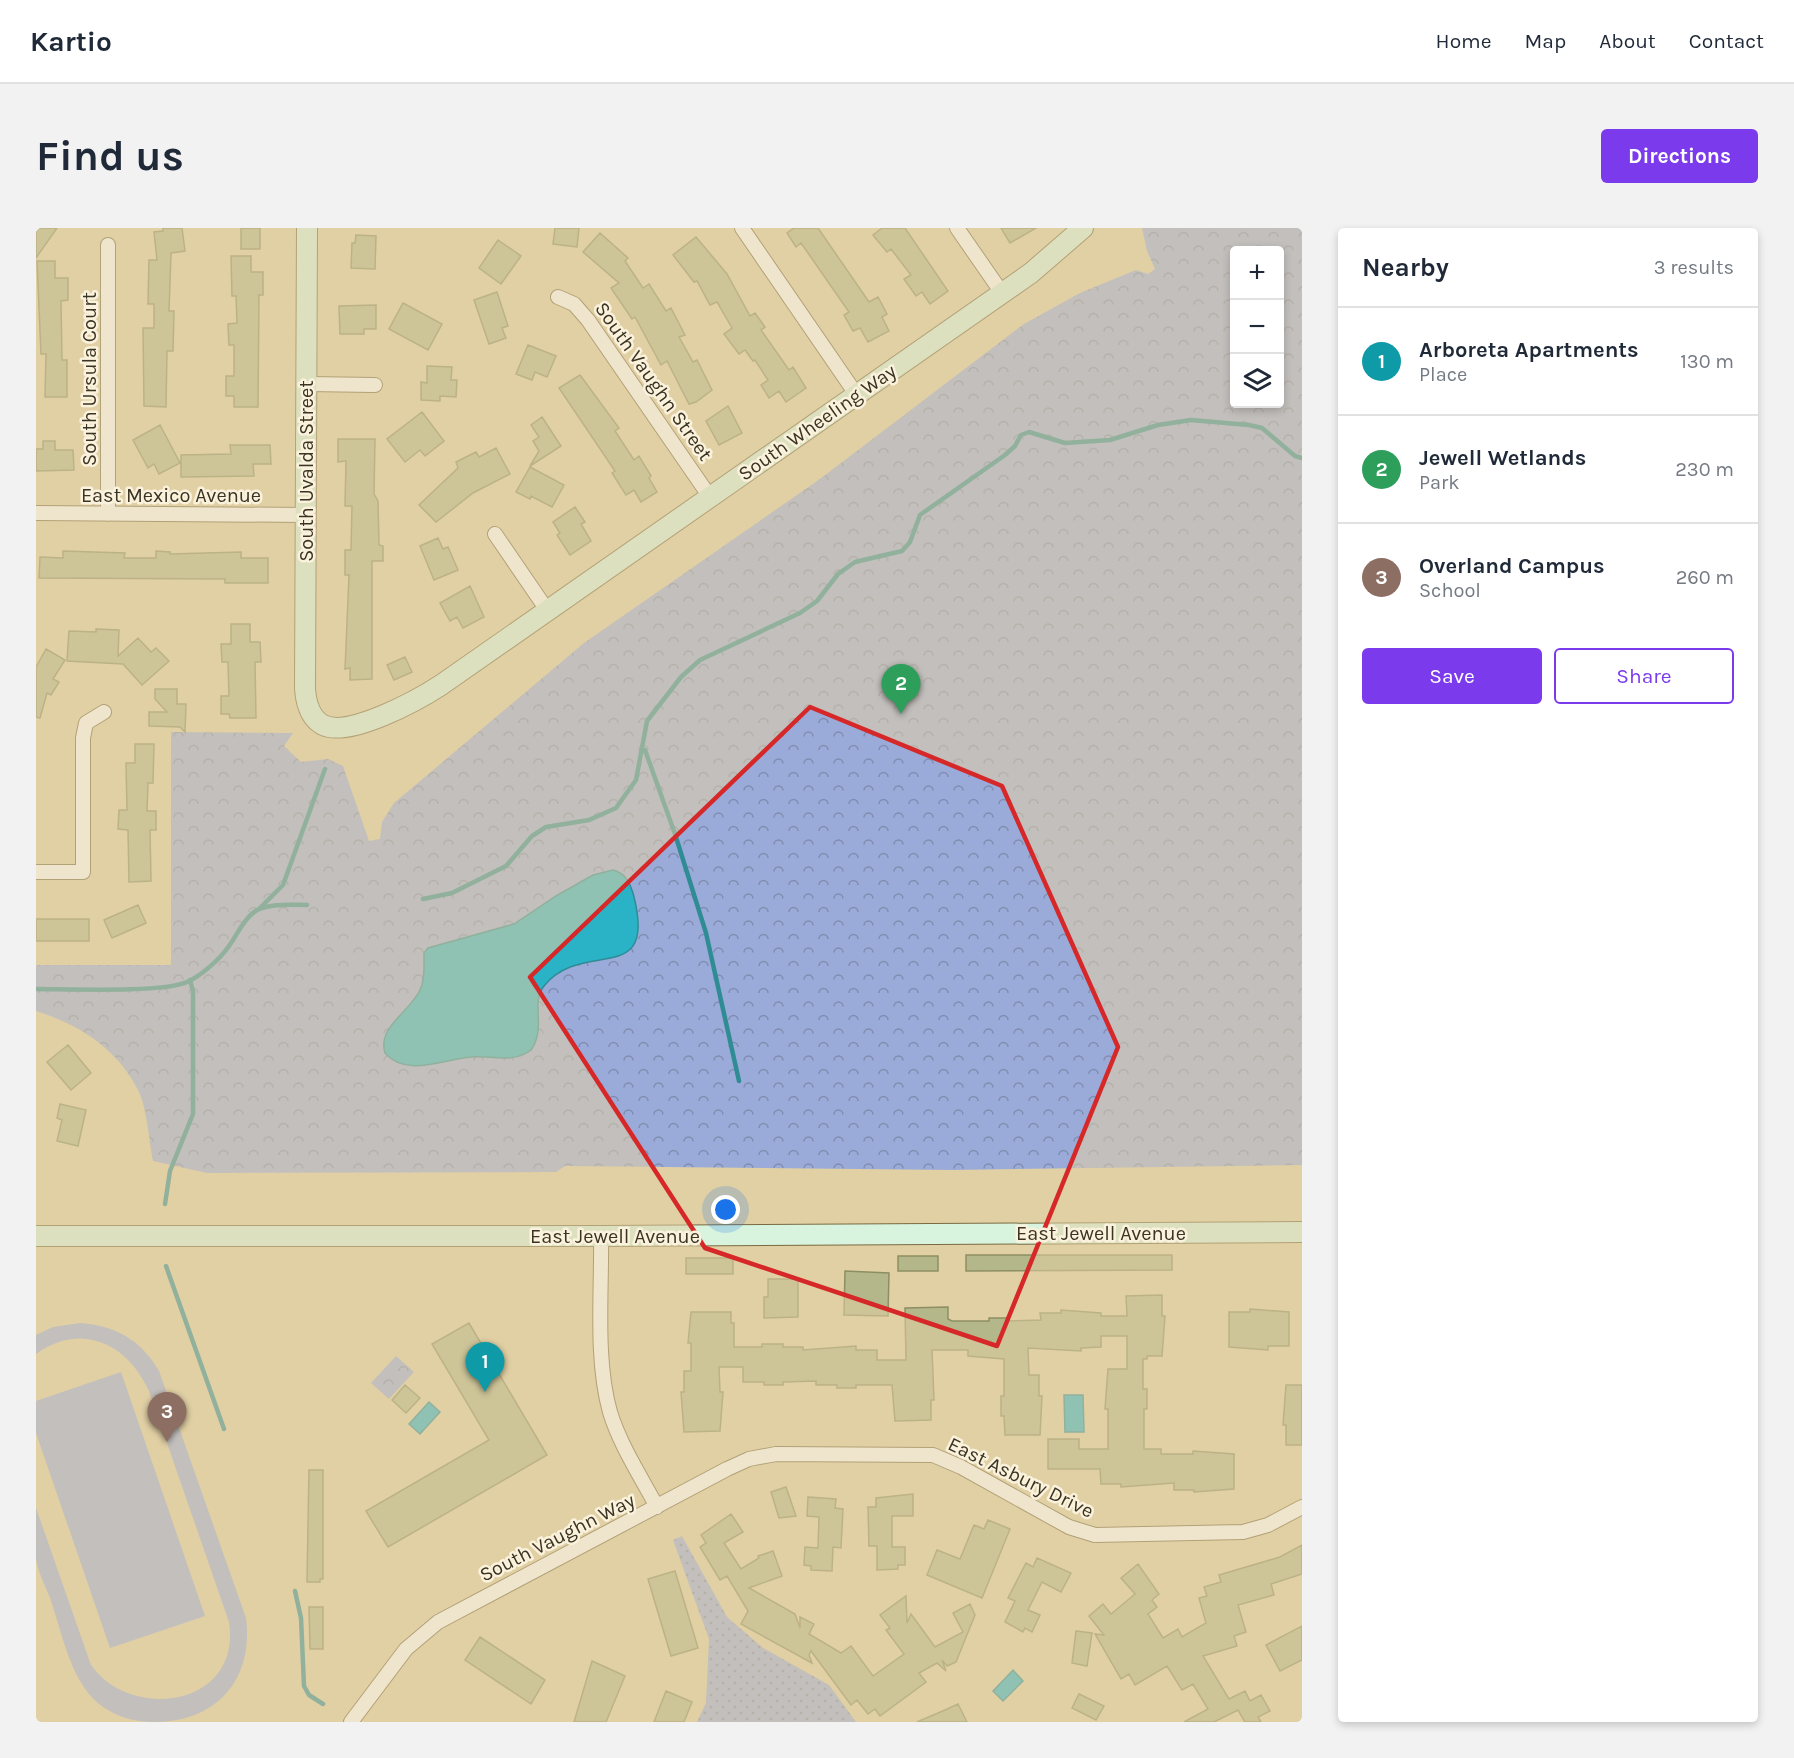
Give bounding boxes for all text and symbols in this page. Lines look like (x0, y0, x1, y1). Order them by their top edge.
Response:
text: Kartio (30, 25, 112, 58)
text: Home (1436, 29, 1492, 53)
text: Map (1525, 29, 1566, 53)
text: About (1599, 29, 1656, 53)
text: Contact (1689, 29, 1764, 53)
button: Directions (1601, 129, 1758, 183)
text: Find us (36, 131, 184, 181)
map controls (1230, 246, 1284, 408)
button: + (1230, 246, 1284, 300)
text: Nearby (1362, 252, 1449, 283)
text: 3 results (1654, 256, 1734, 279)
street label: South Ursula Court (78, 292, 101, 466)
street label: South Vaughn Street (590, 298, 717, 465)
button: − (1230, 300, 1284, 354)
text: Arboreta Apartments (1419, 337, 1639, 363)
text: 1 (1378, 350, 1385, 373)
text: 130 m (1680, 350, 1734, 373)
button: layers (1230, 354, 1284, 408)
street label: South Wheeling Way (734, 359, 901, 486)
text: Place (1419, 363, 1467, 386)
street label: South Uvalda Street (295, 380, 318, 562)
text: Jewell Wetlands (1419, 445, 1586, 471)
text: 2 (1375, 458, 1388, 481)
text: 230 m (1675, 458, 1734, 481)
text: Park (1419, 471, 1460, 494)
street label: East Mexico Avenue (81, 484, 261, 507)
text: Overland Campus (1419, 553, 1605, 579)
text: 3 (1375, 566, 1388, 589)
text: 260 m (1676, 566, 1734, 589)
text: School (1419, 579, 1481, 602)
button: Save (1362, 648, 1542, 704)
button: Share (1554, 648, 1734, 704)
pin: 2 (882, 664, 920, 714)
your location (711, 1195, 740, 1224)
street label: East Jewell Avenue (1016, 1222, 1186, 1245)
street label: East Jewell Avenue (530, 1225, 700, 1248)
pin: 1 (466, 1342, 504, 1392)
pin: 3 (148, 1392, 186, 1442)
street label: East Asbury Drive (944, 1432, 1097, 1523)
street label: South Vaughn Way (476, 1488, 639, 1586)

